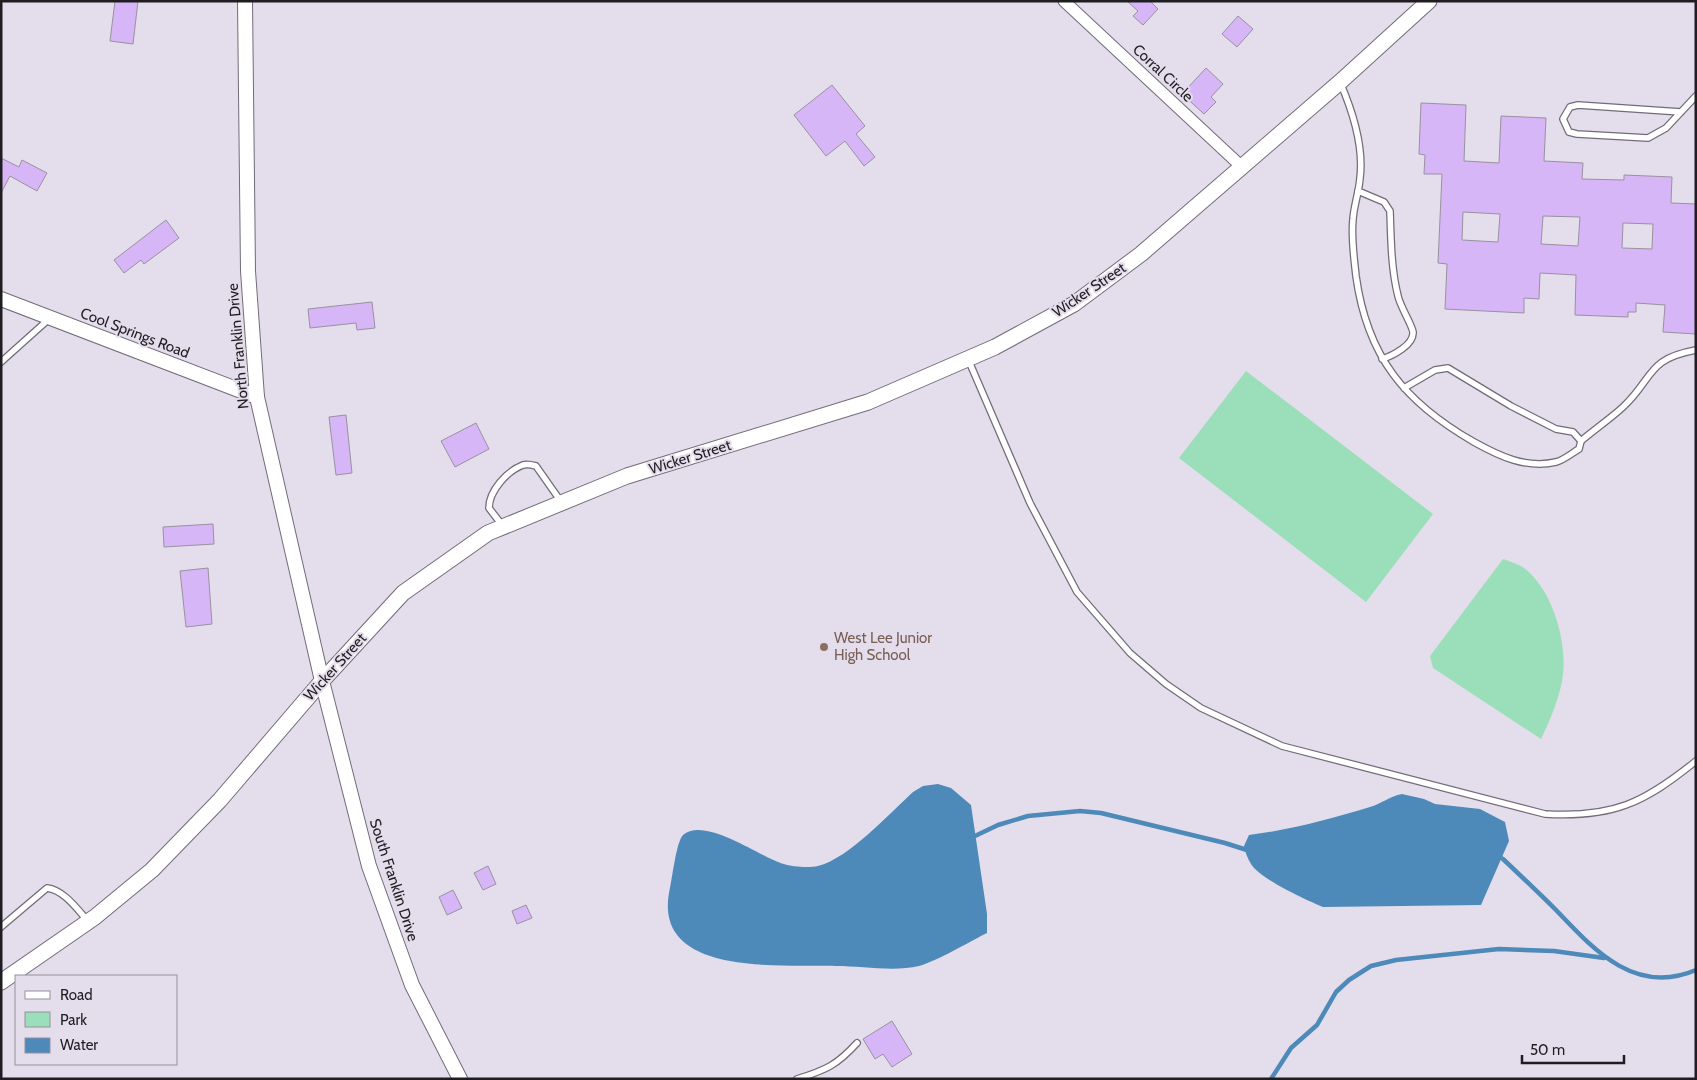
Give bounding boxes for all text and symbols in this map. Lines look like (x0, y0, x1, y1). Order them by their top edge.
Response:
street label: Corral Circle (1129, 40, 1197, 106)
street label: Wicker Street (1049, 259, 1129, 321)
street label: North Franklin Drive (224, 282, 252, 410)
street label: Cool Springs Road (78, 304, 192, 362)
street label: Wicker Street (647, 436, 733, 478)
street label: Wicker Street (300, 629, 370, 705)
place label: West Lee Junior High School (834, 629, 932, 664)
marker: West Lee Junior High School (818, 641, 830, 653)
street label: South Franklin Drive (366, 817, 422, 944)
legend (15, 975, 178, 1065)
text: Road (60, 986, 93, 1004)
text: Park (60, 1011, 87, 1029)
scale bar (1522, 1032, 1624, 1064)
text: Water (60, 1036, 98, 1054)
text: 50 m (1530, 1041, 1565, 1059)

